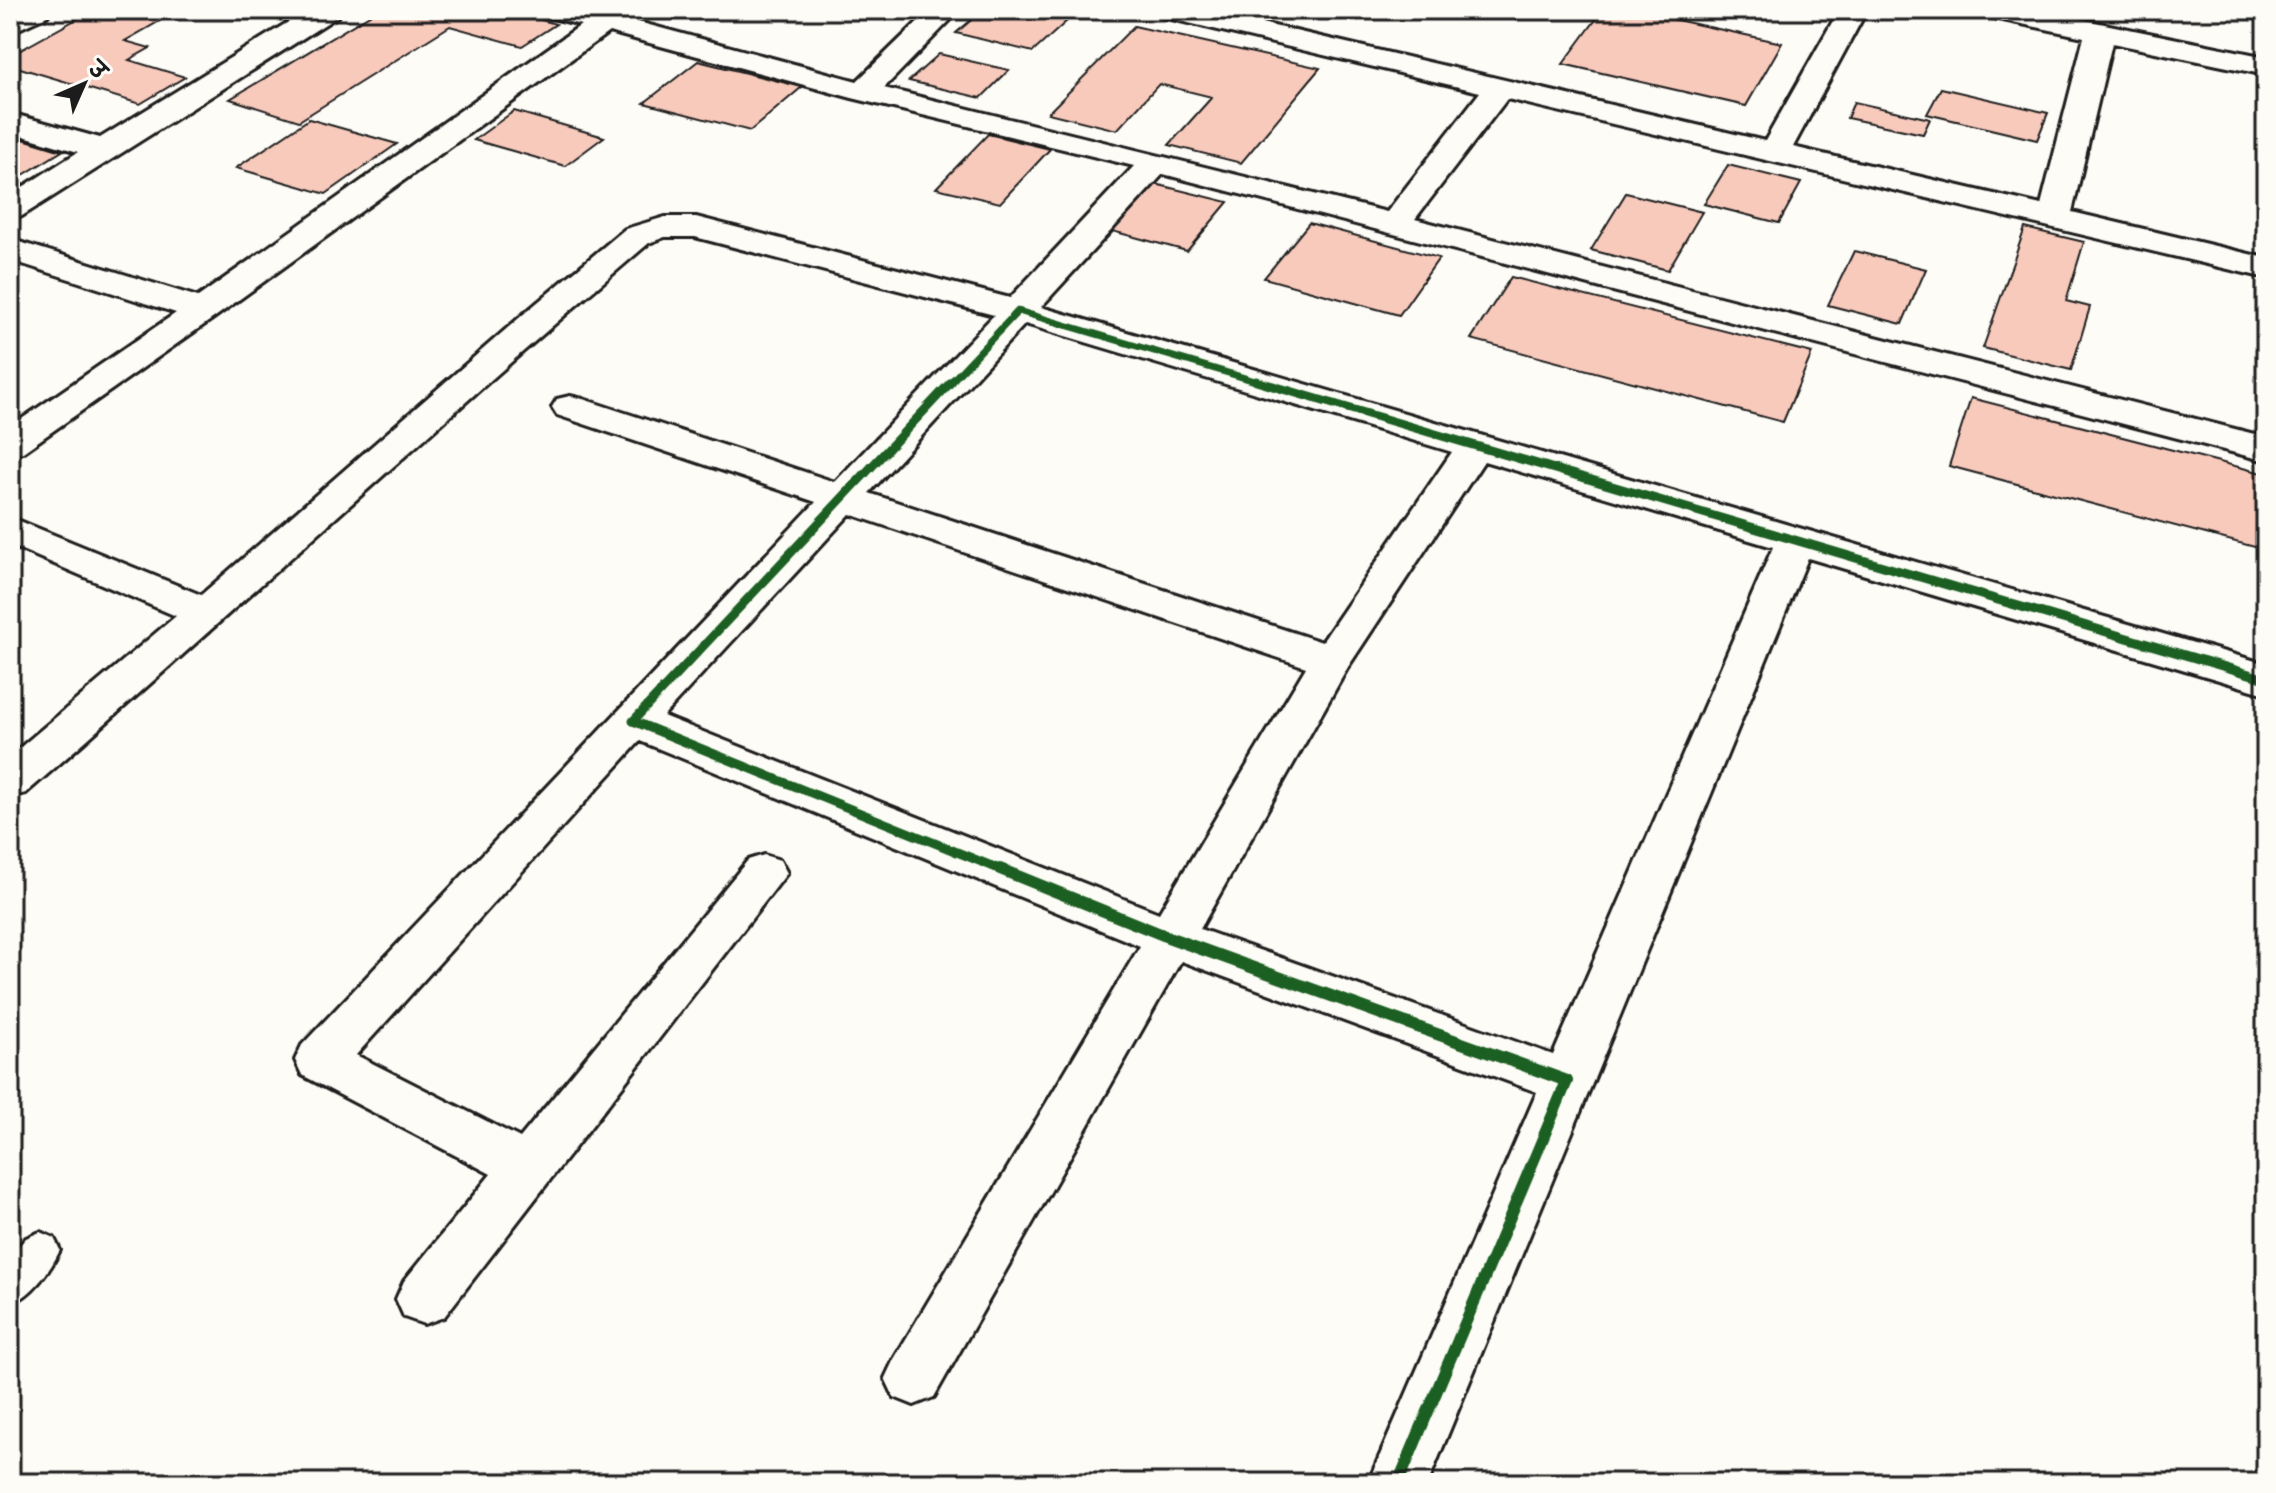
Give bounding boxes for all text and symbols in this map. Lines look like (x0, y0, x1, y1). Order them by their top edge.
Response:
north arrow (44, 44, 124, 124)
text: उ (80, 57, 111, 89)

